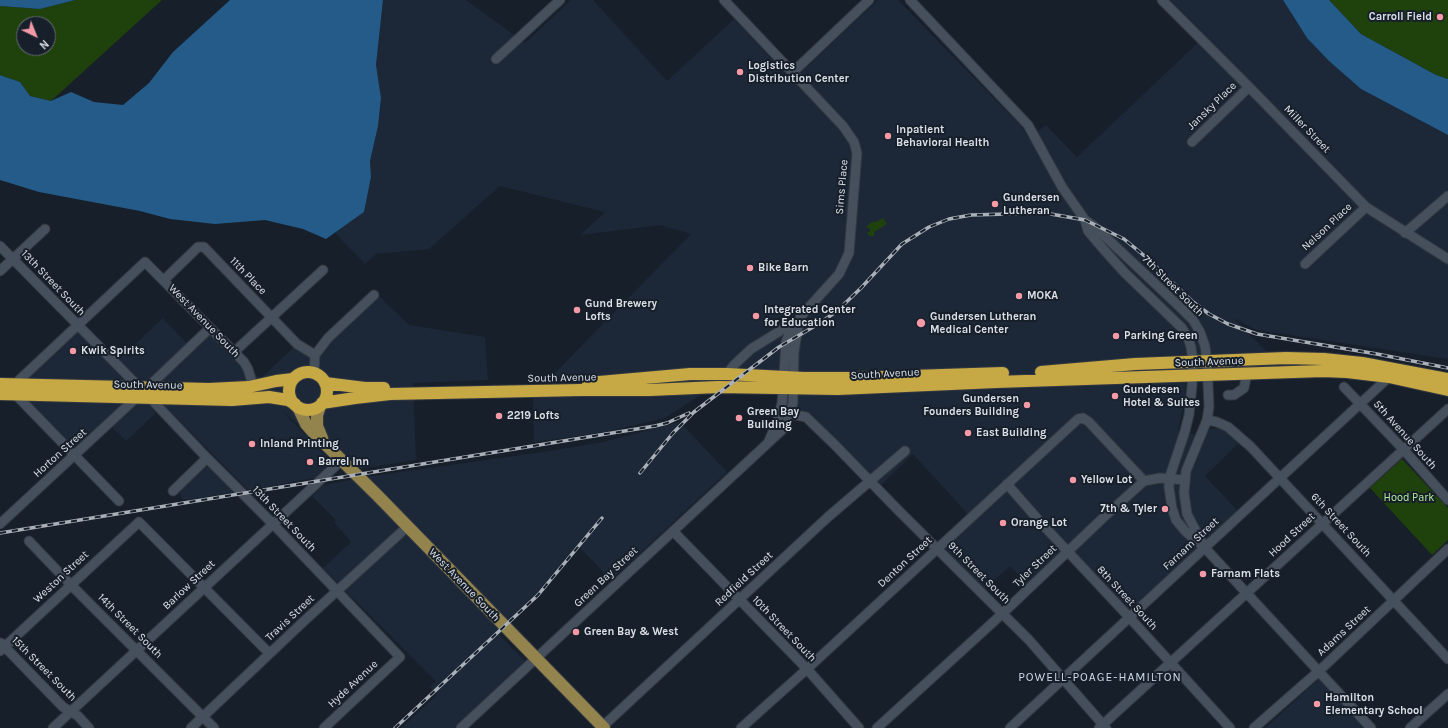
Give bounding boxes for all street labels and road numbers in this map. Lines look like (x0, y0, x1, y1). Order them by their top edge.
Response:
street label: Jansky Place (1185, 79, 1239, 133)
street label: Miller Street (1281, 102, 1333, 156)
street label: Sims Place (833, 159, 851, 215)
street label: Nelson Place (1299, 200, 1355, 254)
street label: 13th Street South (18, 247, 88, 319)
street label: 7th Street South (1140, 253, 1206, 319)
street label: 11th Place (227, 254, 269, 298)
street label: West Avenue South (166, 282, 242, 360)
street label: South Avenue (1174, 354, 1244, 370)
street label: South Avenue (850, 366, 920, 382)
street label: South Avenue (527, 371, 597, 385)
street label: South Avenue (113, 378, 183, 392)
street label: 5th Avenue South (1370, 398, 1440, 472)
street label: Horton Street (31, 426, 89, 480)
street label: 13th Street South (249, 483, 319, 555)
street label: 6th Street South (1308, 490, 1374, 560)
street label: Hood Street (1266, 510, 1318, 560)
street label: Farnam Street (1160, 515, 1222, 573)
street label: Denton Street (875, 534, 935, 590)
street label: 9th Street South (945, 539, 1013, 607)
street label: Tyler Street (1011, 542, 1059, 590)
street label: Green Bay Street (571, 544, 641, 610)
street label: West Avenue South (426, 546, 502, 624)
street label: Weston Street (31, 548, 91, 606)
street label: Redfield Street (712, 549, 776, 609)
street label: Barlow Street (160, 557, 218, 613)
street label: 8th Street South (1094, 563, 1160, 633)
street label: 14th Street South (95, 591, 165, 661)
street label: Travis Street (263, 592, 317, 644)
street label: 10th Street South (749, 593, 819, 665)
street label: Adams Street (1315, 603, 1373, 659)
street label: 15th Street South (9, 634, 79, 704)
street label: Hyde Avenue (325, 658, 381, 710)

